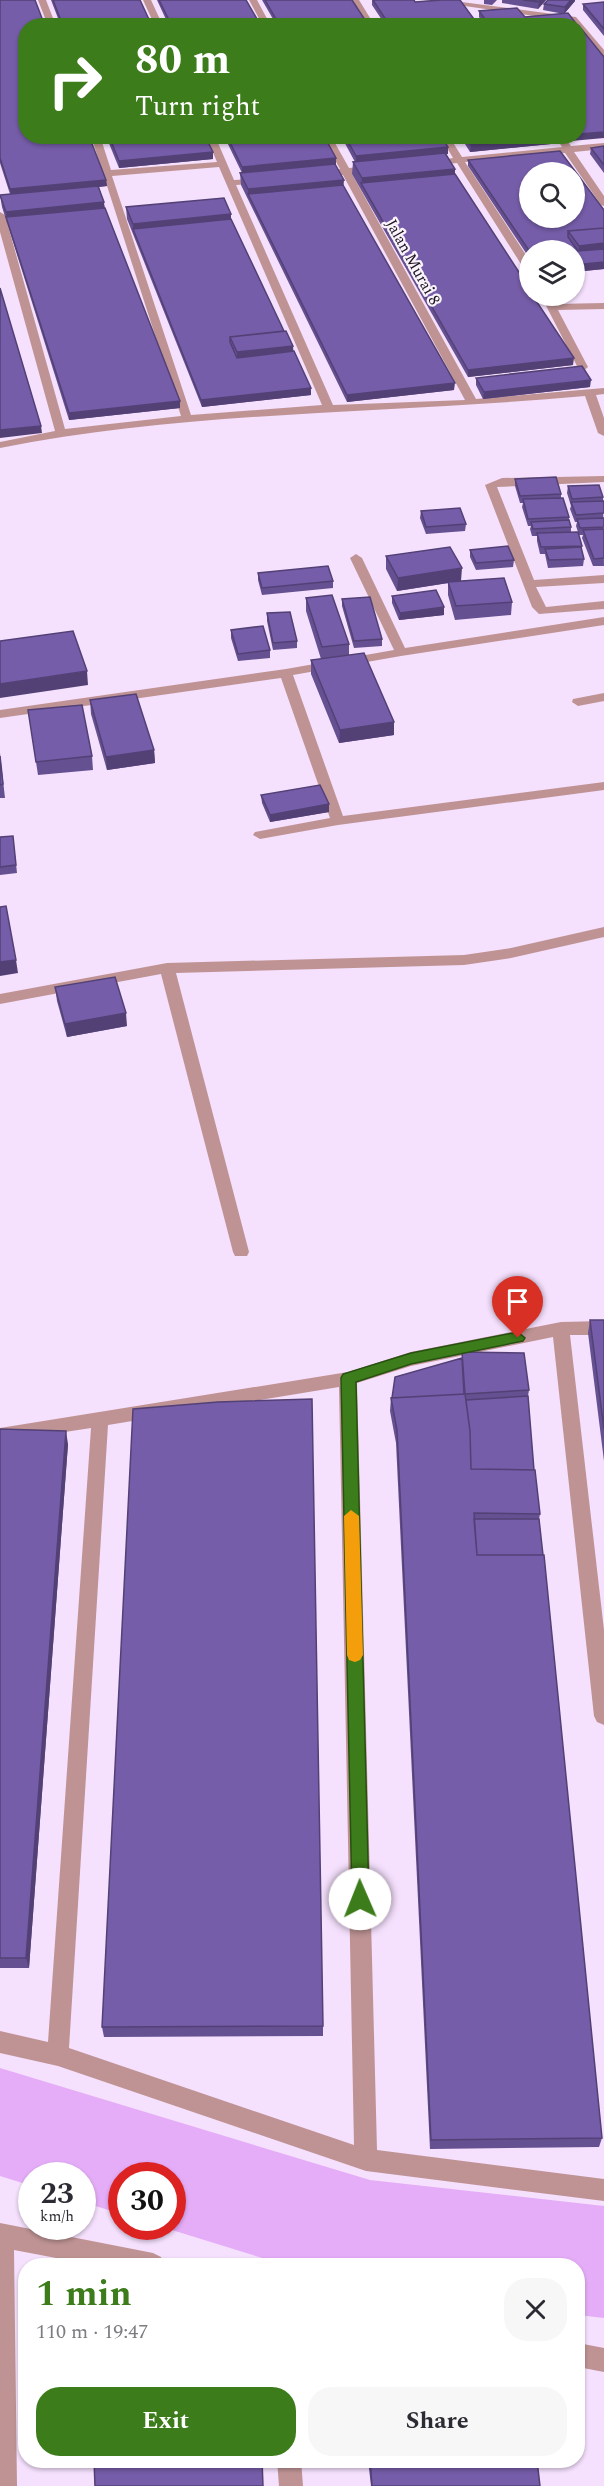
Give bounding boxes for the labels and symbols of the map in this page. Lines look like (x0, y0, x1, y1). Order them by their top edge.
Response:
street label: Jalan Murai 8 (379, 215, 447, 309)
pin (492, 1276, 543, 1338)
position arrow (328, 1867, 392, 1931)
speed limit sign: 30 (108, 2162, 186, 2240)

